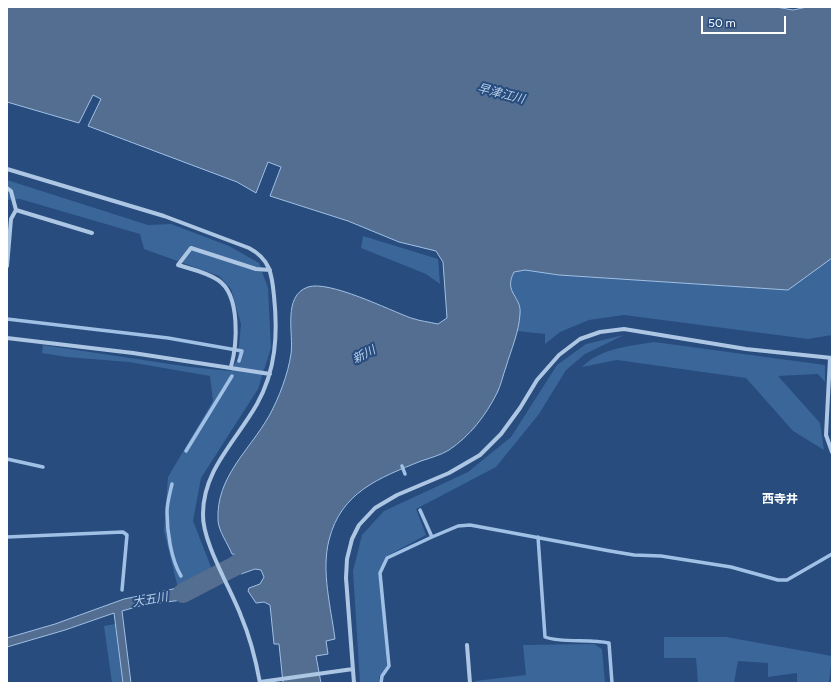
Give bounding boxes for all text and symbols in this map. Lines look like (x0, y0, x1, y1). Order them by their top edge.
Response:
scale bar (703, 8, 788, 34)
text: 50 m (708, 16, 736, 30)
water label: 早津江川 (476, 81, 526, 107)
water label: 新川 (350, 343, 378, 367)
district label: 西寺井 (762, 492, 798, 506)
water label: 大五川 (131, 590, 169, 610)

